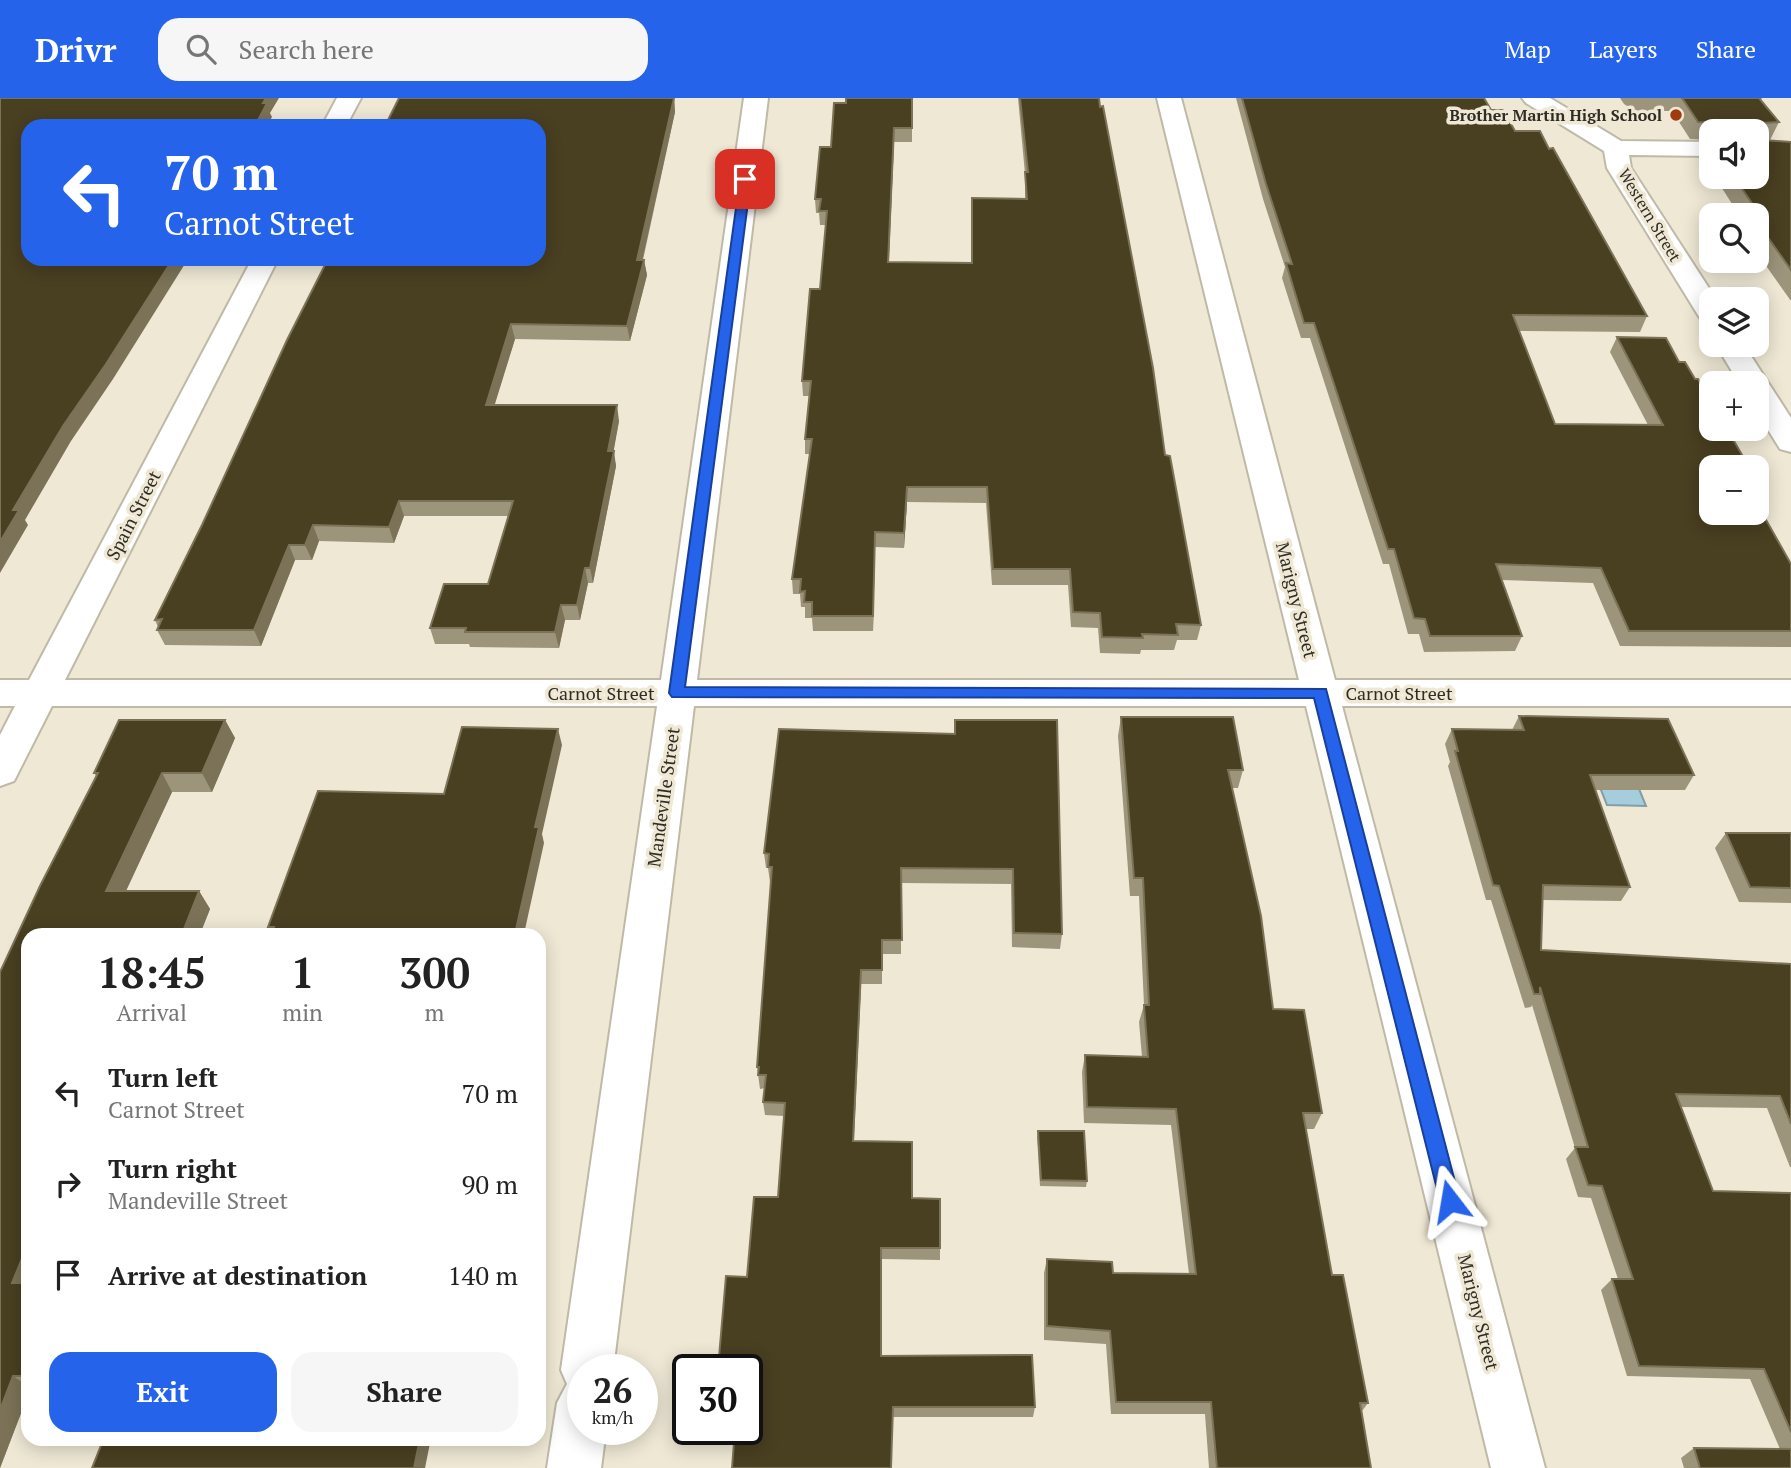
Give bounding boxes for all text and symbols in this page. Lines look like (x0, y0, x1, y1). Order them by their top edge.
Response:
search box (158, 18, 648, 81)
text: Drivr (35, 28, 116, 71)
icon: search (182, 30, 220, 68)
text: Search here (238, 32, 374, 66)
text: Map (1504, 33, 1551, 65)
text: Layers (1589, 33, 1658, 65)
text: Share (1696, 33, 1756, 65)
place label: Brother Martin High School (1449, 104, 1662, 126)
marker: Brother Martin High School (1668, 107, 1684, 123)
map controls (1699, 119, 1769, 525)
button: sound (1699, 119, 1769, 189)
text: 70 m (164, 139, 278, 204)
icon: left (49, 147, 140, 238)
pin (715, 149, 775, 209)
icon: arrive (726, 160, 764, 198)
street label: Western Street (1614, 164, 1687, 266)
text: Carnot Street (164, 202, 354, 244)
button: search (1699, 203, 1769, 273)
button: layers (1699, 287, 1769, 357)
button: + (1699, 371, 1769, 441)
button: − (1699, 455, 1769, 525)
street label: Spain Street (100, 466, 166, 564)
street label: Marigny Street (1271, 540, 1323, 661)
street label: Carnot Street (547, 681, 655, 705)
street label: Carnot Street (1345, 681, 1453, 705)
street label: Mandeville Street (641, 725, 685, 868)
text: 18:45 (97, 944, 206, 1000)
text: 1 (291, 944, 314, 1000)
text: 300 (399, 944, 470, 1000)
text: Arrival (116, 997, 187, 1028)
text: min (282, 997, 323, 1028)
text: m (424, 997, 444, 1028)
text: Turn left (108, 1060, 218, 1094)
icon: left (49, 1074, 87, 1112)
text: 70 m (462, 1076, 518, 1110)
text: Carnot Street (108, 1094, 245, 1125)
text: Turn right (108, 1151, 237, 1185)
position arrow (1413, 1164, 1487, 1238)
icon: right (49, 1165, 87, 1203)
text: 90 m (462, 1167, 518, 1201)
text: Mandeville Street (108, 1185, 288, 1216)
street label: Marigny Street (1453, 1252, 1505, 1373)
icon: arrive (49, 1256, 87, 1294)
text: Arrive at destination (108, 1258, 367, 1292)
text: 140 m (448, 1258, 518, 1292)
button: Exit (49, 1352, 277, 1432)
button: Share (291, 1352, 518, 1432)
speed limit sign: 30 (672, 1354, 763, 1445)
text: 26 (593, 1367, 632, 1413)
text: km/h (592, 1405, 633, 1429)

